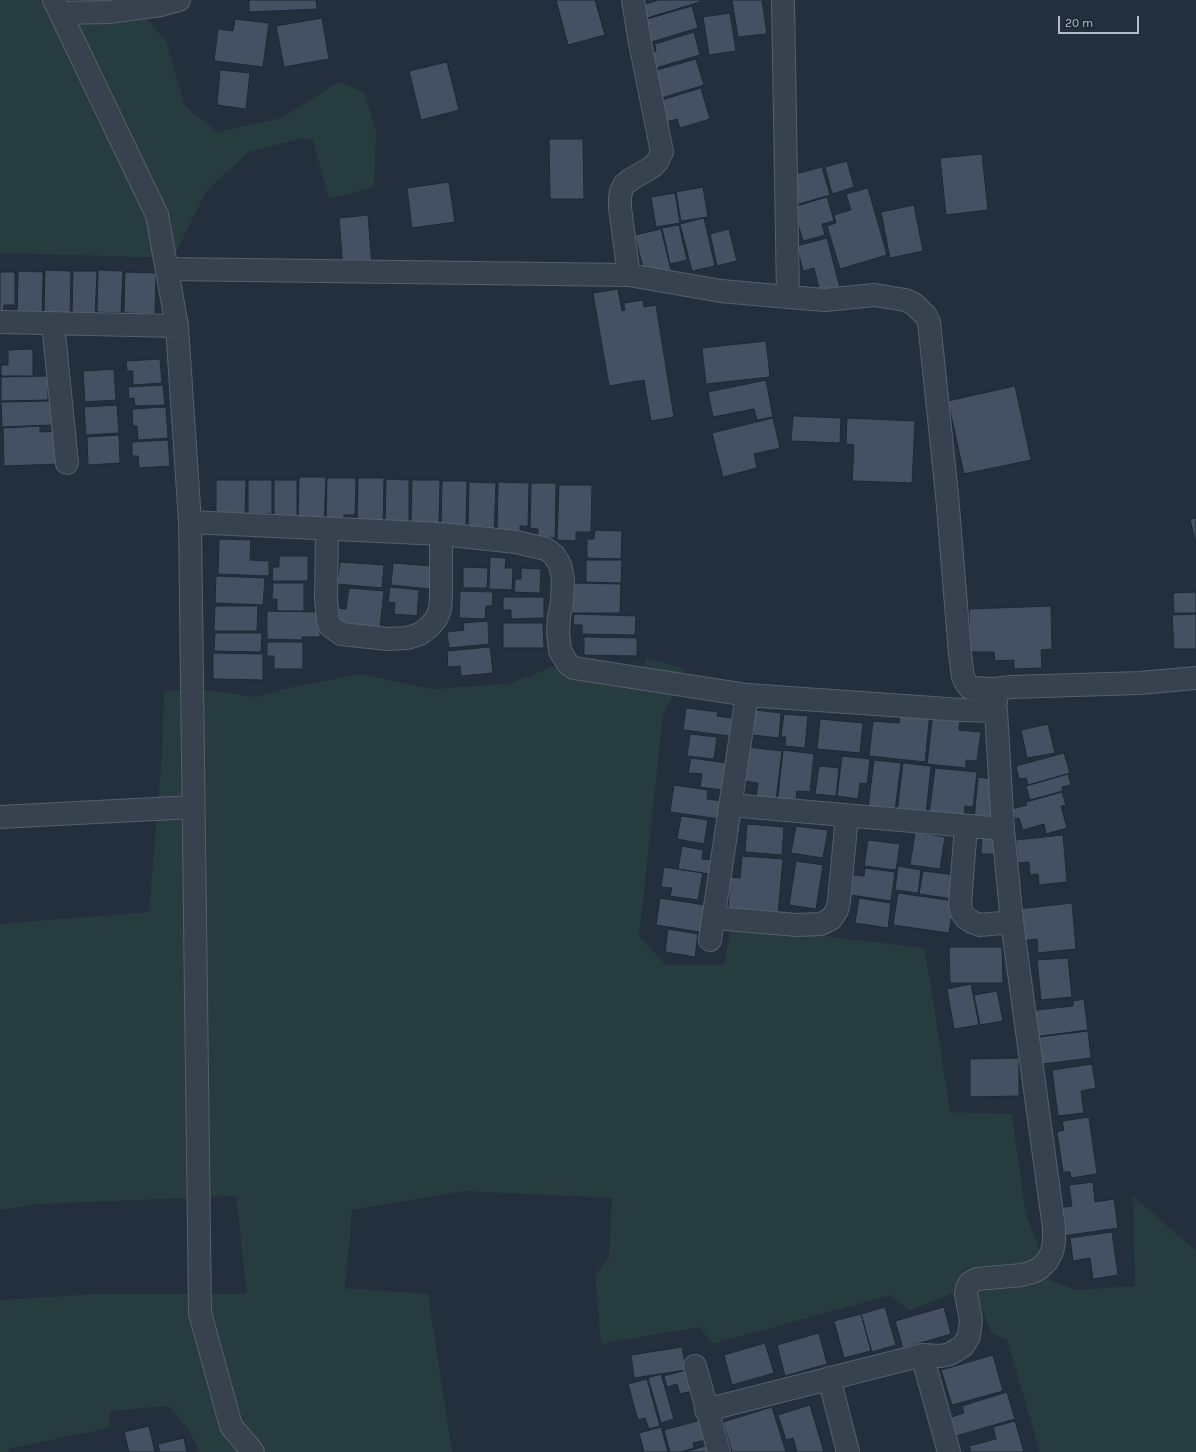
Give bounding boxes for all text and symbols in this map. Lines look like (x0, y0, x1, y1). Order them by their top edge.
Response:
scale bar (1060, 8, 1141, 34)
text: 20 m (1065, 16, 1093, 30)

